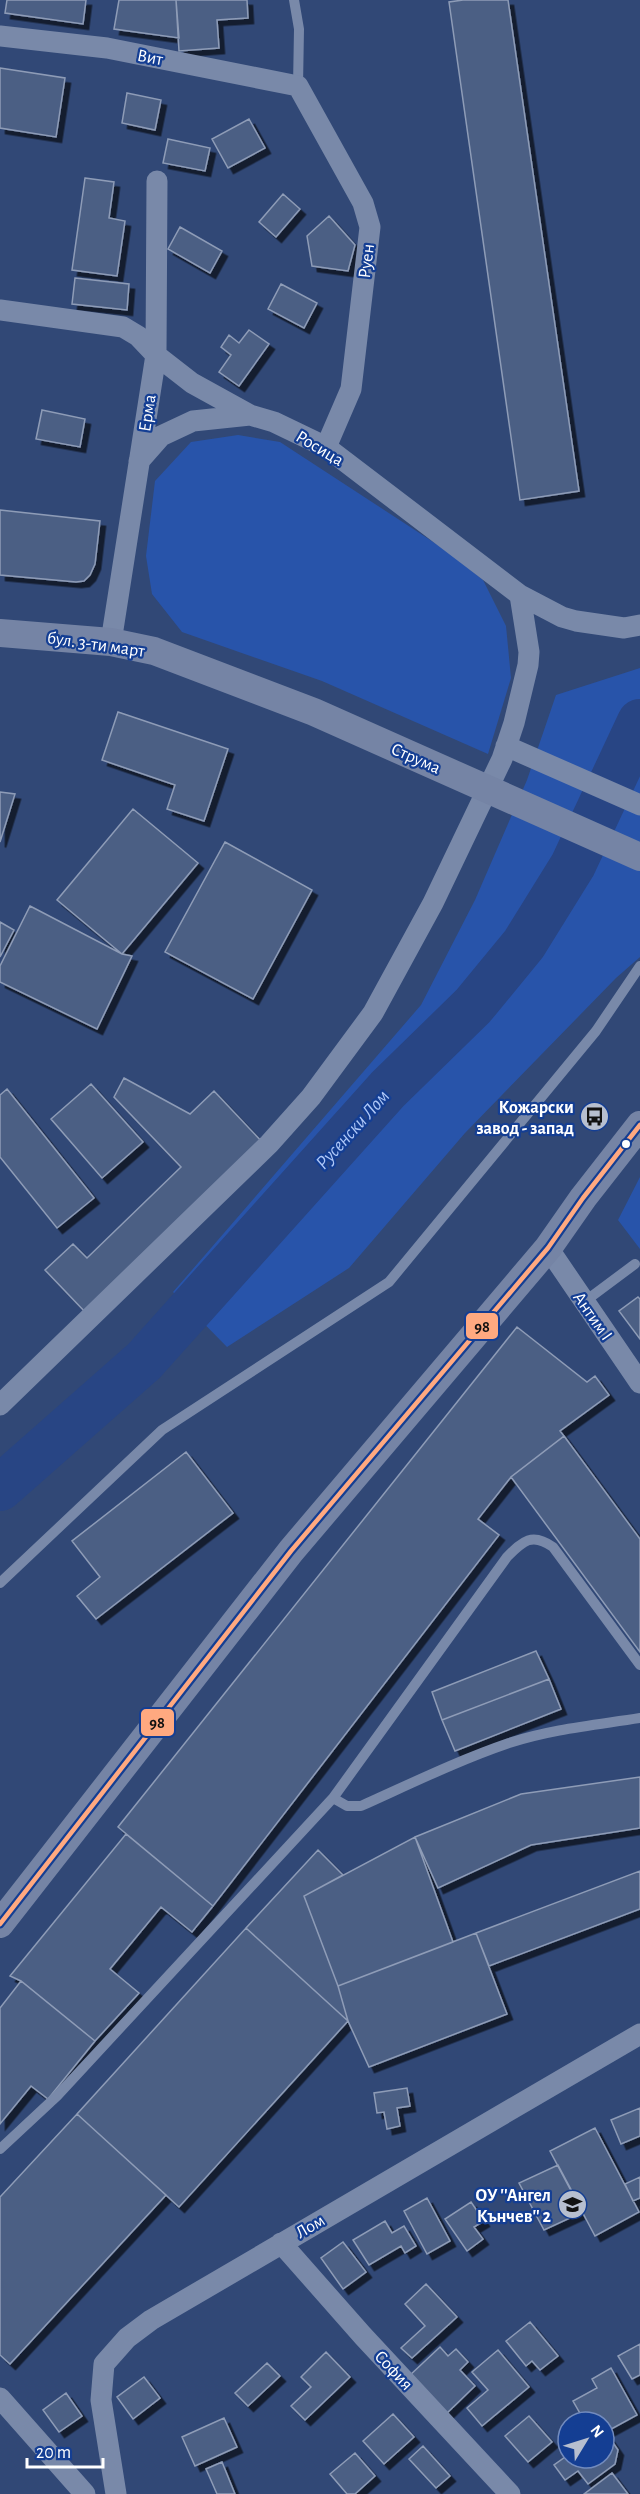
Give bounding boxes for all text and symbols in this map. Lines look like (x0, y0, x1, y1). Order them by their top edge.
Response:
street label: Вит (135, 47, 165, 69)
street label: Руен (356, 243, 378, 280)
street label: Ерма (136, 393, 160, 433)
street label: Росица (293, 428, 346, 470)
street label: бул. 3-ти март (46, 628, 146, 661)
street label: Струма (388, 740, 443, 778)
water label: Русенски Лом (312, 1086, 393, 1173)
place label: Кожарски завод - запад (476, 1099, 574, 1138)
bus stop icon: Кожарски завод - запад (579, 1101, 611, 1133)
unlabelled marker (620, 1138, 632, 1150)
street label: Антим I (569, 1289, 615, 1344)
line badge: 98 (465, 1312, 499, 1340)
text: 98 (474, 1319, 490, 1335)
line badge: 98 (140, 1708, 175, 1737)
text: 98 (149, 1715, 165, 1731)
place label: ОУ ''Ангел Кънчев'' 2 (475, 2187, 552, 2226)
school or university icon: ОУ ''Ангел Кънчев'' 2 (556, 2189, 588, 2221)
street label: Лом (293, 2212, 328, 2242)
street label: София (371, 2347, 416, 2394)
north arrow (556, 2410, 616, 2470)
text: N (587, 2422, 607, 2441)
scale bar (27, 2431, 104, 2469)
text: 20 m (36, 2444, 71, 2462)

